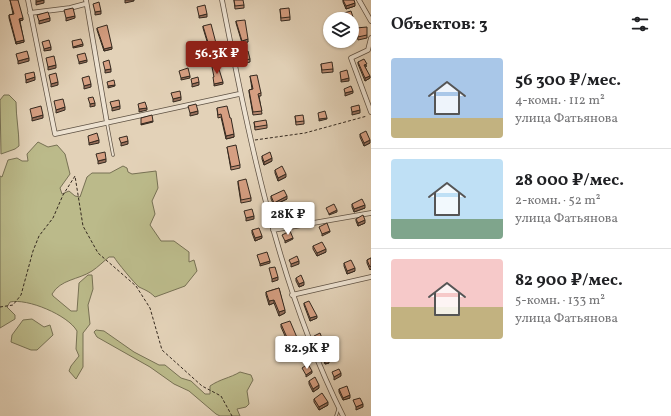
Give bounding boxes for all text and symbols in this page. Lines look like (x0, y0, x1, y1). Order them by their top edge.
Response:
map controls (323, 12, 359, 48)
button: layers (323, 12, 359, 48)
text: Объектов: 3 (391, 13, 488, 36)
icon: filters (629, 13, 651, 35)
pin: 56.3K ₽ (180, 41, 254, 75)
text: 56.3K ₽ (195, 45, 239, 63)
text: 56 300 ₽/мес. (515, 69, 621, 92)
icon: home (423, 74, 471, 122)
text: 4-комн. · 112 m² (515, 92, 605, 110)
text: улица Фатьянова (515, 110, 618, 128)
text: 28 000 ₽/мес. (515, 169, 624, 192)
icon: home (423, 175, 471, 223)
text: 2-комн. · 52 m² (515, 192, 601, 210)
pin: 28K ₽ (260, 202, 316, 236)
text: 28K ₽ (271, 206, 305, 224)
text: улица Фатьянова (515, 210, 618, 228)
text: 82 900 ₽/мес. (515, 269, 623, 292)
icon: home (423, 275, 471, 323)
text: 5-комн. · 133 m² (515, 292, 605, 310)
text: улица Фатьянова (515, 310, 618, 328)
pin: 82.9K ₽ (270, 336, 344, 370)
text: 82.9K ₽ (284, 340, 330, 358)

